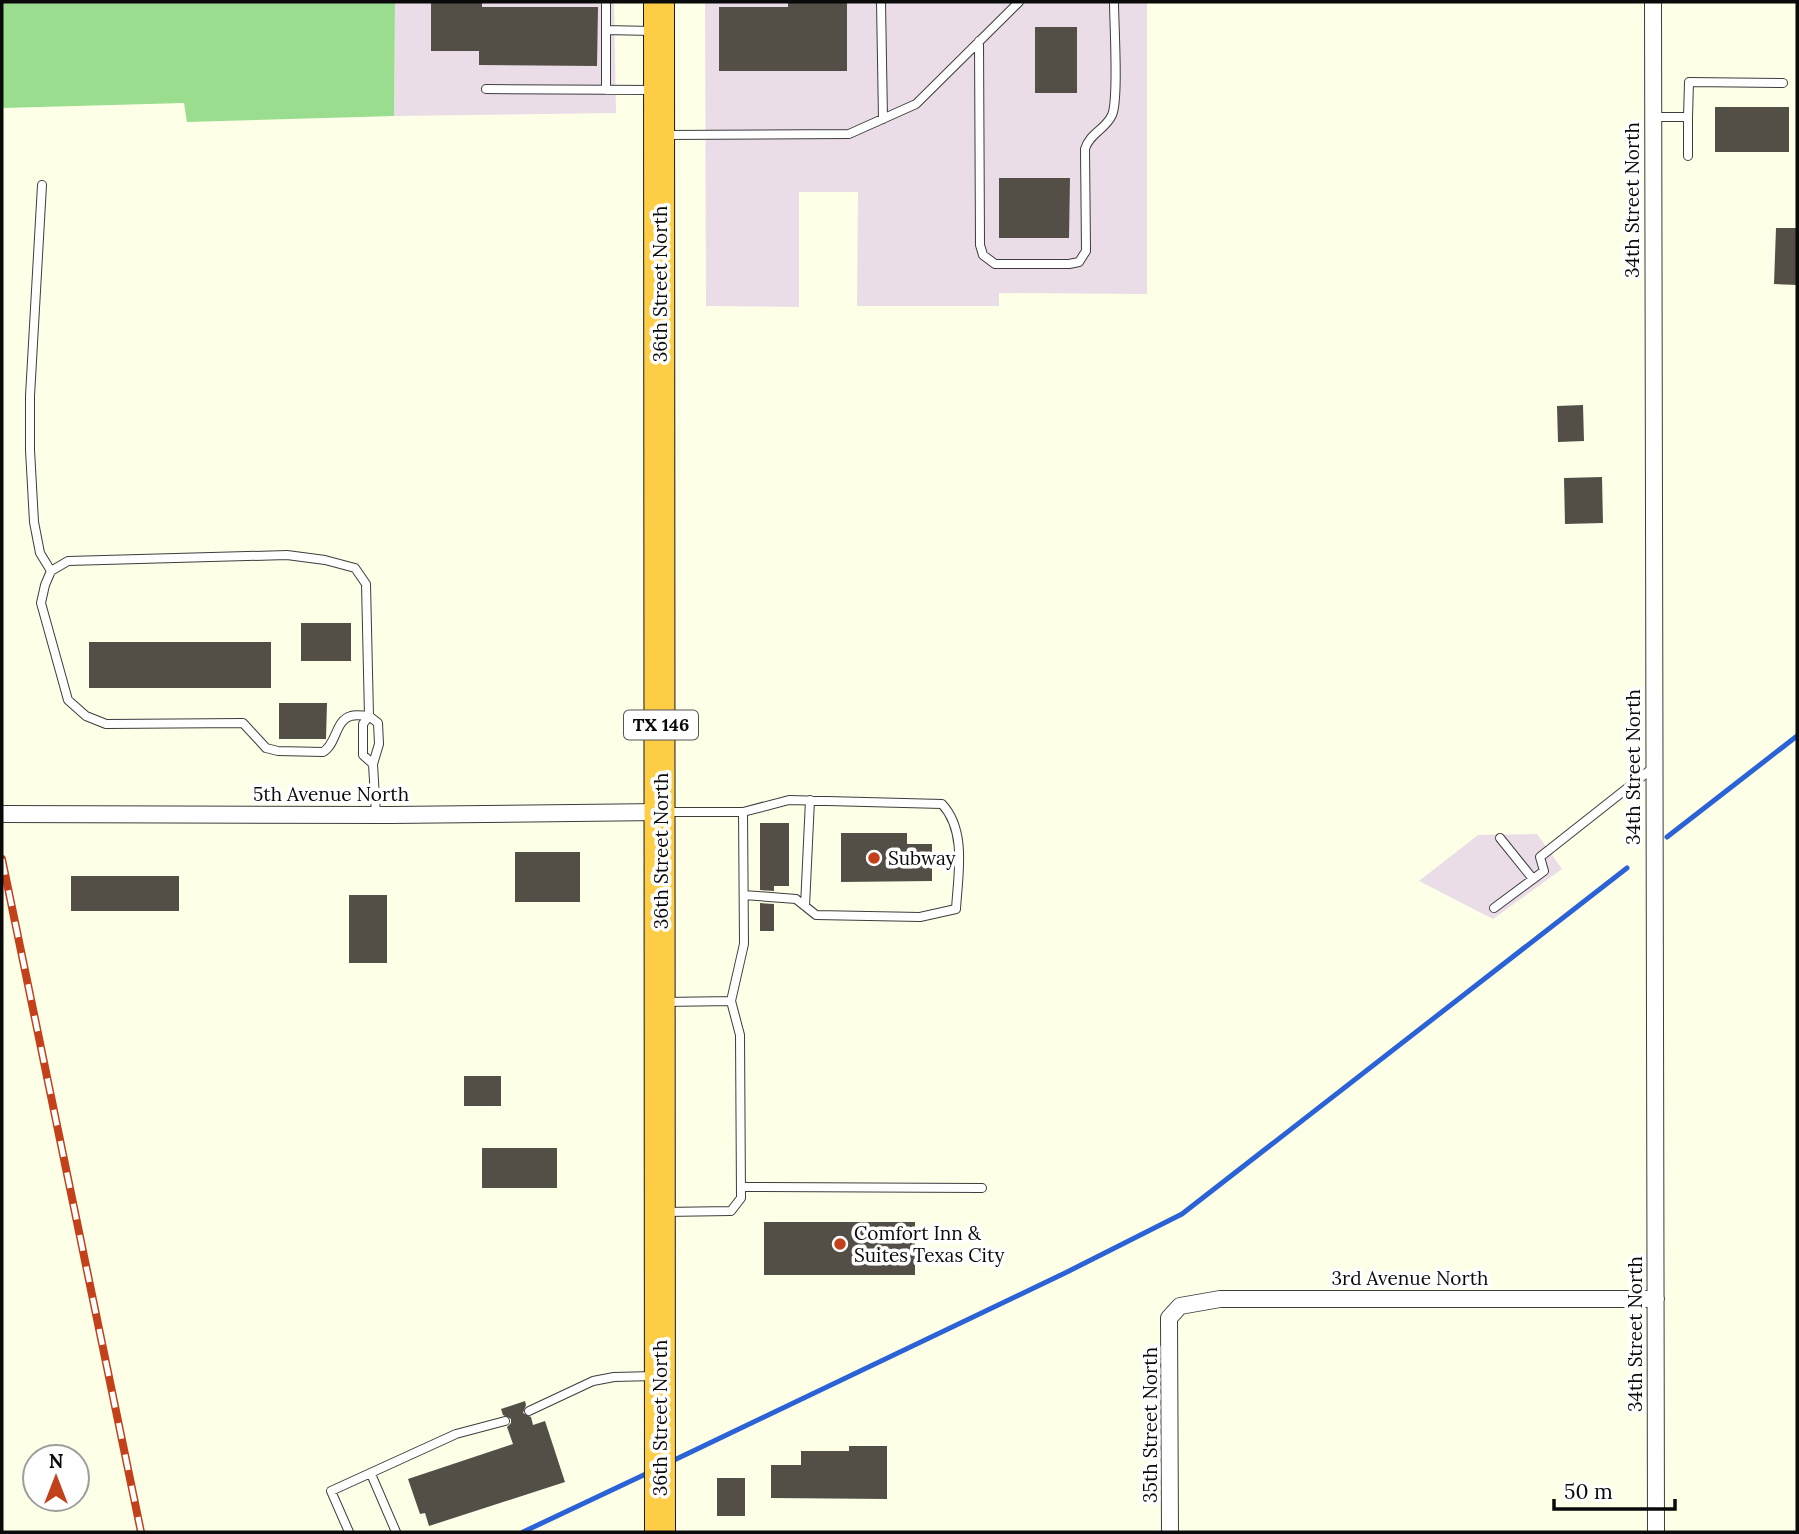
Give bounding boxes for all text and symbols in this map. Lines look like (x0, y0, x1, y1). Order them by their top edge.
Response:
street label: 34th Street North (1620, 122, 1644, 278)
street label: 36th Street North (648, 206, 672, 362)
street label: 34th Street North (1621, 689, 1645, 845)
road number: TX 146 (624, 710, 698, 740)
street label: 36th Street North (649, 773, 673, 929)
street label: 5th Avenue North (253, 782, 409, 806)
place label: Subway (888, 846, 956, 870)
marker: Subway (866, 850, 882, 866)
place label: Comfort Inn & Suites Texas City (854, 1221, 1005, 1267)
marker: Comfort Inn & Suites Texas City (832, 1236, 848, 1252)
street label: 34th Street North (1623, 1256, 1647, 1412)
street label: 3rd Avenue North (1331, 1266, 1489, 1290)
street label: 36th Street North (648, 1340, 672, 1496)
street label: 35th Street North (1138, 1347, 1162, 1503)
north arrow (21, 1443, 91, 1513)
text: N (49, 1449, 64, 1473)
scale bar (1554, 1468, 1675, 1512)
text: 50 m (1564, 1478, 1613, 1505)

